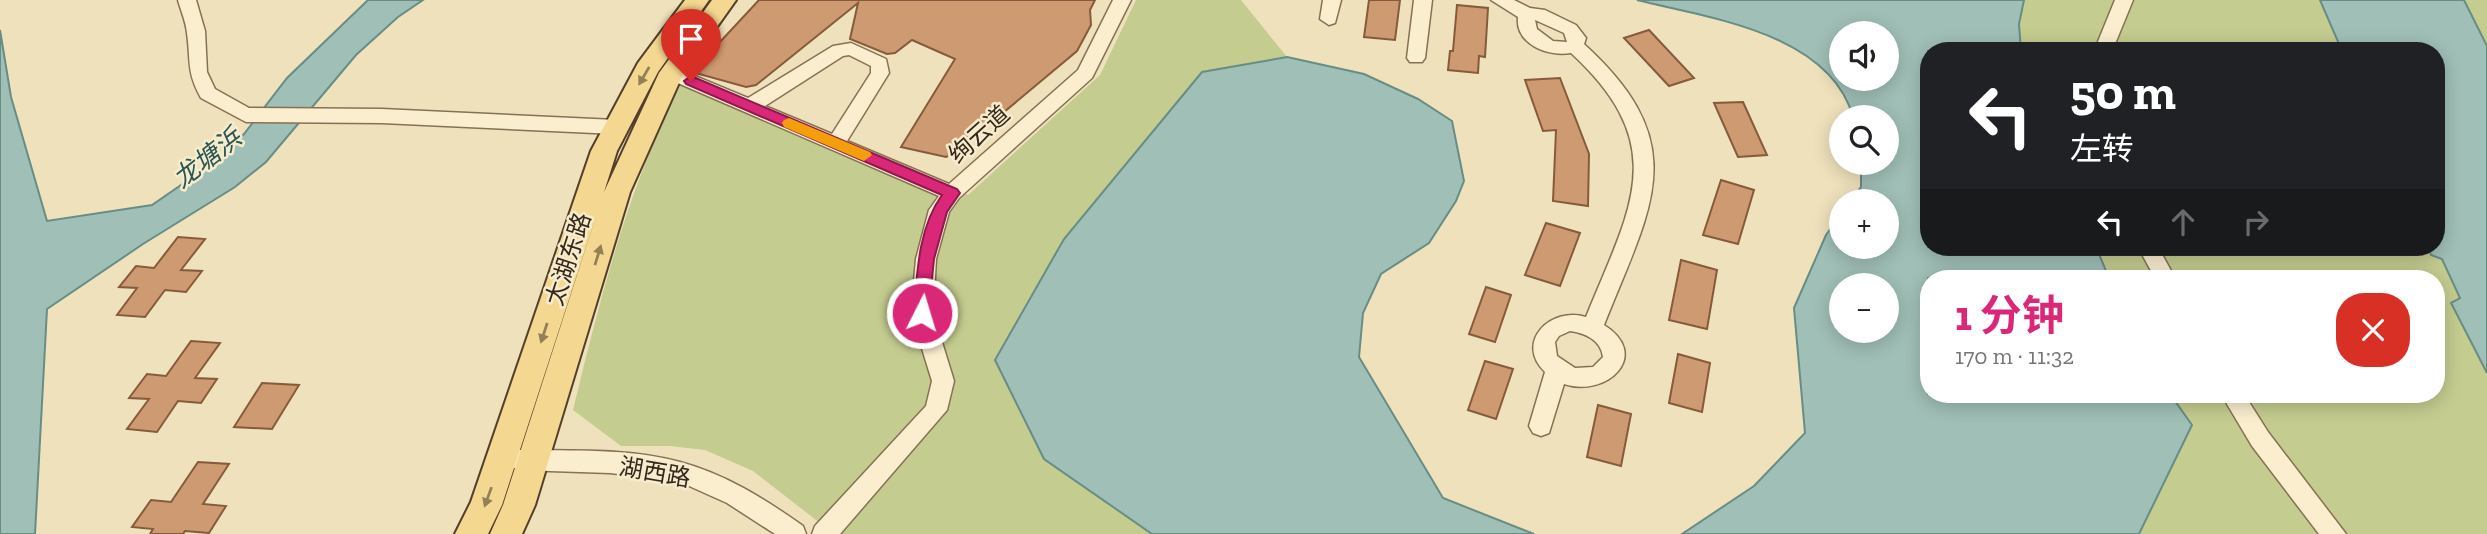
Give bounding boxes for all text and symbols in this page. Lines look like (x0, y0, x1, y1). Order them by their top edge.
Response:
pin (661, 9, 721, 81)
icon: arrive (672, 20, 710, 58)
map controls (1829, 21, 1899, 343)
button: sound (1829, 21, 1899, 91)
text: 50 m (2070, 63, 2176, 122)
one-way arrow (638, 66, 650, 86)
icon: left (1955, 70, 2046, 161)
street label: 绚云道 (943, 99, 1015, 169)
button: search (1829, 105, 1899, 175)
water label: 龙塘浜 (166, 120, 249, 195)
text: 左转 (2070, 130, 2134, 168)
button: + (1829, 189, 1899, 259)
icon: left (2091, 203, 2129, 241)
icon: ahead (2164, 203, 2202, 241)
icon: right (2237, 203, 2275, 241)
street label: 太湖东路 (539, 209, 597, 309)
one-way arrow (594, 245, 604, 266)
button: − (1829, 273, 1899, 343)
position arrow (885, 276, 959, 350)
text: 1 分钟 (1955, 290, 2064, 341)
button: close (2336, 293, 2410, 367)
one-way arrow (538, 323, 548, 344)
text: 170 m · 11:32 (1955, 342, 2074, 370)
street label: 湖西路 (617, 451, 693, 493)
one-way arrow (482, 487, 493, 508)

